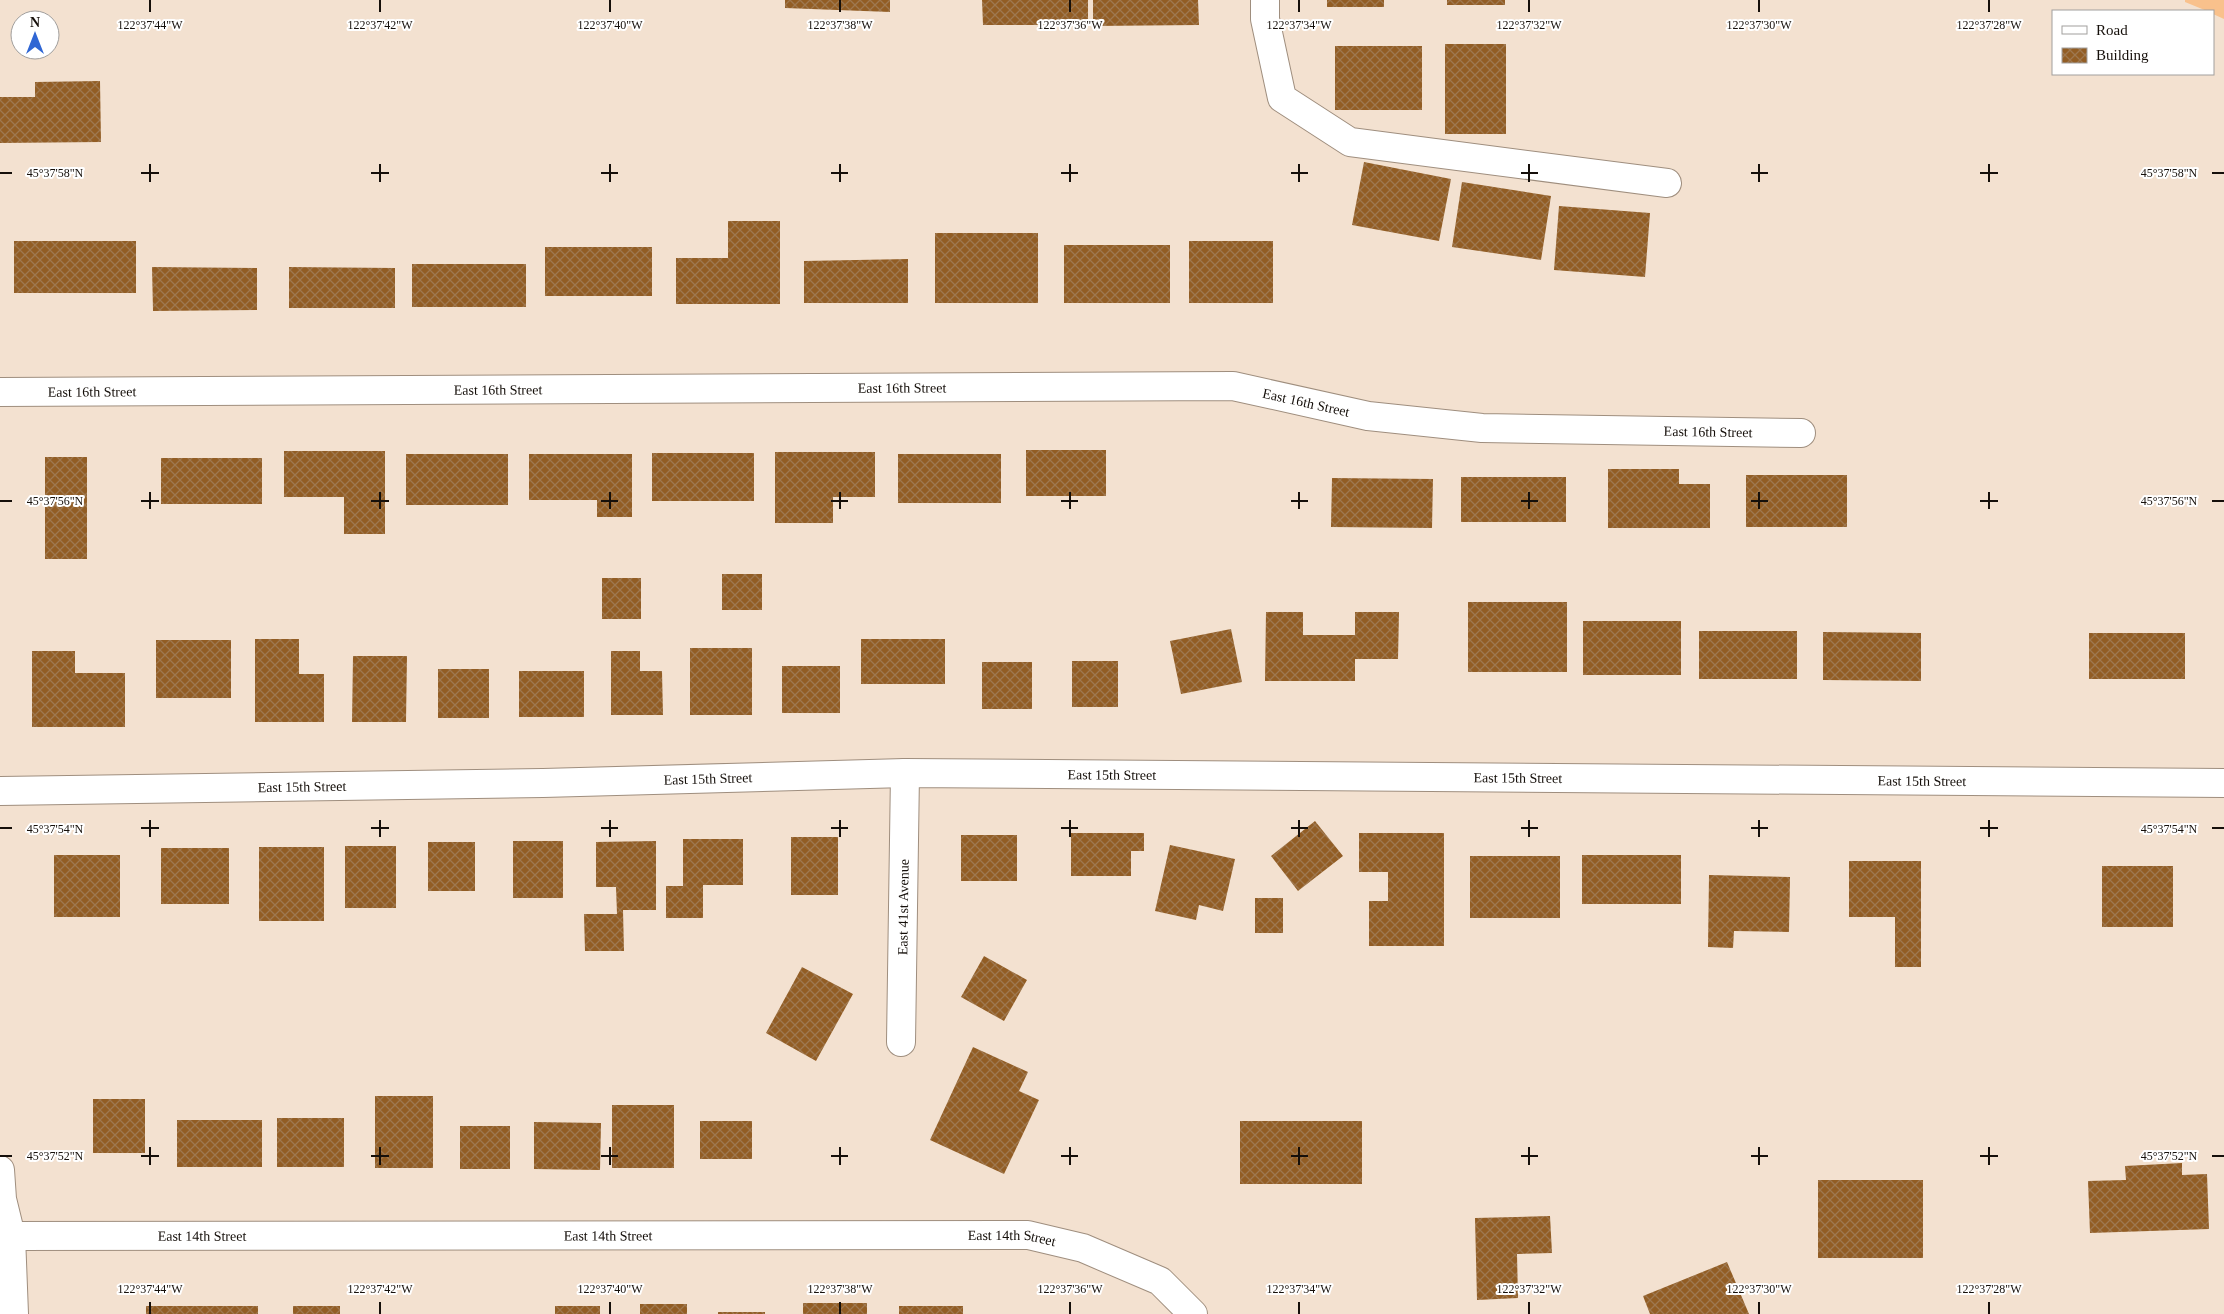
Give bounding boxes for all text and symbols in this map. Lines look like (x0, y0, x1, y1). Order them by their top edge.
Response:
north arrow (10, 10, 60, 60)
legend (2052, 10, 2214, 75)
text: N (30, 15, 40, 30)
text: 122°37'44"W (117, 18, 183, 32)
text: 122°37'42"W (347, 18, 413, 32)
text: 122°37'40"W (577, 18, 643, 32)
text: 122°37'38"W (807, 18, 873, 32)
text: 122°37'36"W (1037, 18, 1103, 32)
text: 122°37'34"W (1266, 18, 1332, 32)
text: 122°37'32"W (1496, 18, 1562, 32)
text: 122°37'30"W (1726, 18, 1792, 32)
text: 122°37'28"W (1956, 18, 2022, 32)
text: Road (2096, 22, 2128, 38)
text: Building (2096, 47, 2149, 63)
text: 45°37'58"N (27, 166, 84, 180)
text: 45°37'58"N (2141, 166, 2198, 180)
street label: East 16th Street (858, 380, 946, 396)
street label: East 16th Street (454, 382, 542, 398)
street label: East 16th Street (48, 384, 136, 400)
street label: East 16th Street (1261, 386, 1351, 420)
street label: East 16th Street (1664, 424, 1753, 440)
text: 45°37'56"N (27, 494, 84, 508)
text: 45°37'56"N (2141, 494, 2198, 508)
street label: East 15th Street (1067, 767, 1156, 783)
street label: East 15th Street (663, 770, 753, 788)
street label: East 15th Street (1473, 770, 1562, 786)
street label: East 15th Street (1877, 773, 1966, 789)
street label: East 15th Street (258, 779, 347, 795)
text: 45°37'54"N (27, 822, 84, 836)
text: 45°37'54"N (2141, 822, 2198, 836)
street label: East 41st Avenue (895, 859, 912, 955)
text: 45°37'52"N (27, 1149, 84, 1163)
text: 45°37'52"N (2141, 1149, 2198, 1163)
street label: East 14th Street (564, 1228, 652, 1243)
street label: East 14th Street (968, 1228, 1057, 1249)
street label: East 14th Street (158, 1229, 246, 1244)
text: 122°37'44"W (117, 1282, 183, 1296)
text: 122°37'42"W (347, 1282, 413, 1296)
text: 122°37'40"W (577, 1282, 643, 1296)
text: 122°37'38"W (807, 1282, 873, 1296)
text: 122°37'36"W (1037, 1282, 1103, 1296)
text: 122°37'34"W (1266, 1282, 1332, 1296)
text: 122°37'32"W (1496, 1282, 1562, 1296)
text: 122°37'30"W (1726, 1282, 1792, 1296)
text: 122°37'28"W (1956, 1282, 2022, 1296)

